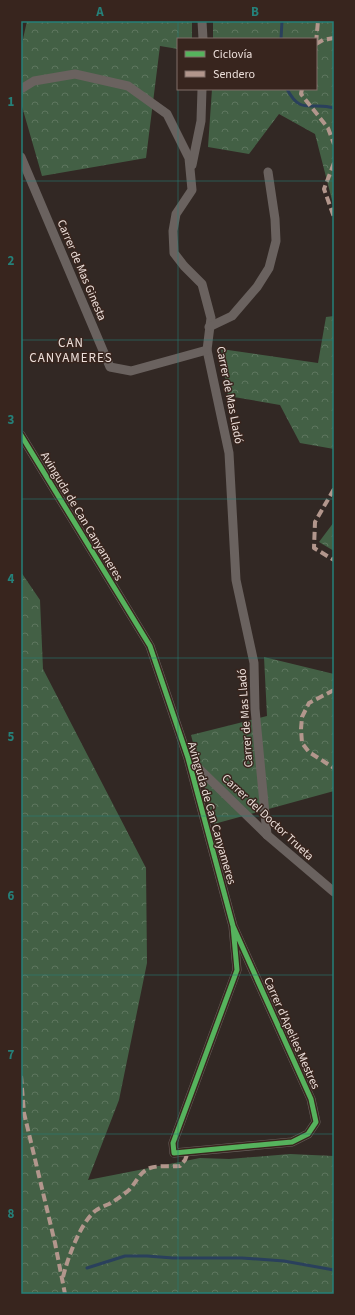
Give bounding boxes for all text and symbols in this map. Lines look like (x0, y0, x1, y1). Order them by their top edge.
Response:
text: A (95, 3, 104, 21)
text: B (251, 3, 259, 21)
legend (177, 38, 317, 90)
text: Ciclovía (213, 46, 252, 63)
text: Sendero (213, 66, 255, 83)
text: 1 (8, 93, 15, 111)
street label: Carrer de Mas Ginesta (53, 217, 111, 323)
text: 2 (8, 252, 15, 270)
district label: CAN CANYAMERES (29, 334, 113, 367)
street label: Carrer de Mas Lladó (212, 345, 247, 445)
text: 3 (8, 411, 15, 429)
street label: Avinguda de Can Canyameres (36, 448, 127, 584)
text: 4 (8, 570, 15, 588)
street label: Carrer de Mas Lladó (234, 668, 257, 768)
text: 5 (8, 728, 15, 746)
street label: Avinguda de Can Canyameres (183, 740, 240, 887)
street label: Carrer del Doctor Trueta (218, 770, 317, 865)
text: 6 (8, 887, 15, 905)
street label: Carrer d'Apel·les Mestres (259, 974, 324, 1092)
text: 7 (8, 1046, 15, 1064)
text: 8 (8, 1205, 15, 1223)

